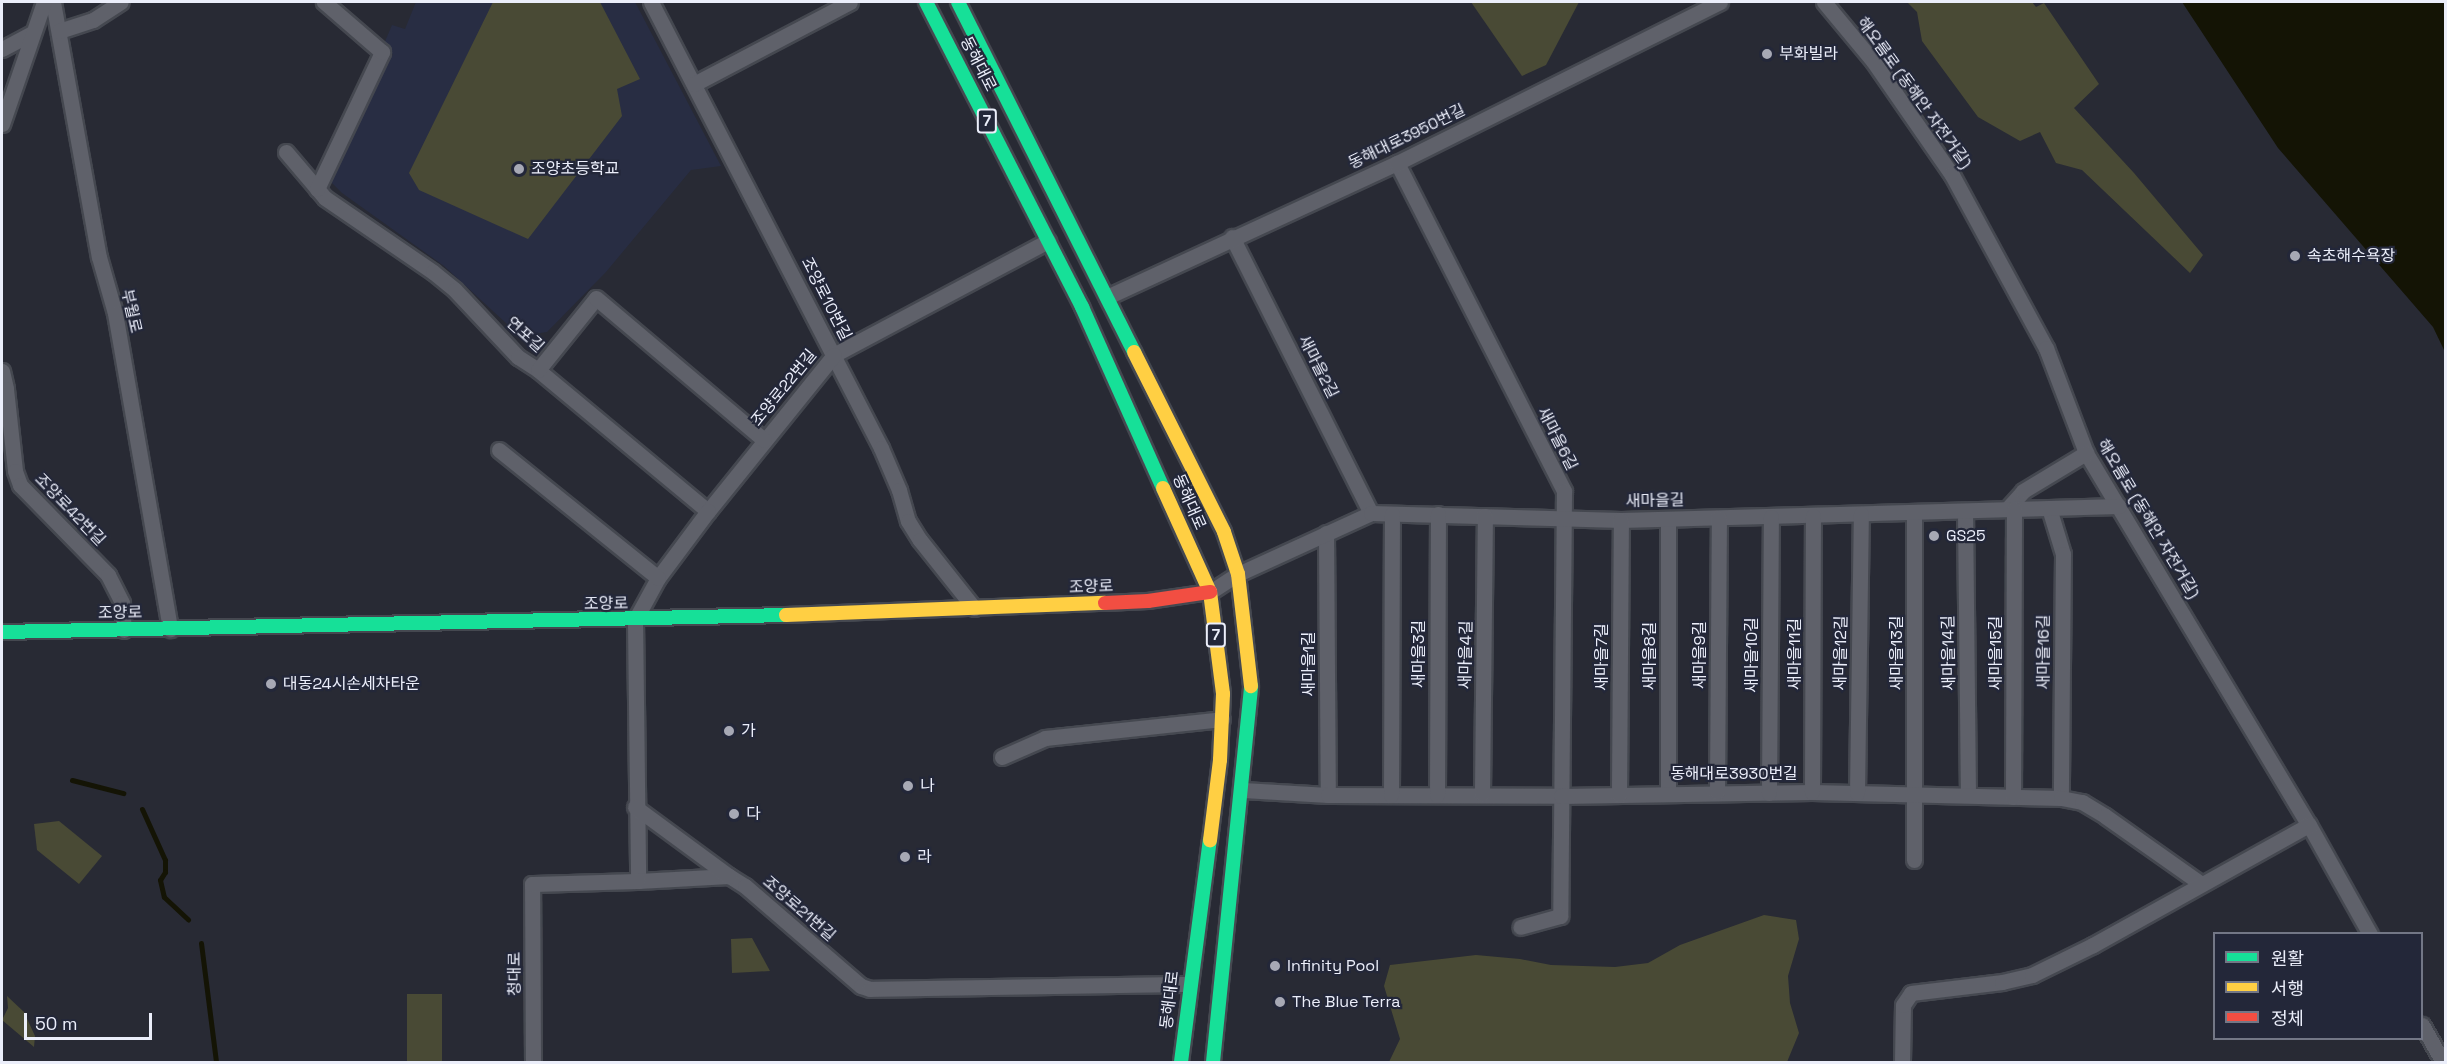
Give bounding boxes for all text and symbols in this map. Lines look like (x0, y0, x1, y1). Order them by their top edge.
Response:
street label: 해오름로 (동해안 자전거길) (1853, 14, 1975, 172)
street label: 동해대로 (956, 33, 1000, 95)
place label: 부화빌라 (1779, 44, 1838, 64)
marker: 부화빌라 (1760, 47, 1774, 61)
street label: 동해대로3950번길 (1345, 100, 1469, 174)
road number: 7 (976, 109, 998, 133)
place label: 조양초등학교 (531, 159, 619, 179)
marker: 조양초등학교 (512, 162, 526, 176)
place label: 속초해수욕장 (2307, 246, 2395, 266)
marker: 속초해수욕장 (2288, 249, 2302, 263)
street label: 조양로10번길 (797, 254, 855, 344)
street label: 부월로 (117, 287, 145, 335)
street label: 연포길 (502, 313, 548, 357)
street label: 새마을2길 (1294, 332, 1342, 402)
street label: 조양로22번길 (747, 346, 821, 430)
street label: 새마을6길 (1533, 404, 1581, 474)
street label: 해오름로 (동해안 자전거길) (2093, 436, 2203, 602)
street label: 조양로42번길 (31, 470, 109, 550)
street label: 동해대로 (1168, 471, 1210, 533)
street label: 새마을길 (1625, 491, 1685, 511)
place label: GS25 (1946, 526, 1986, 546)
marker: GS25 (1927, 529, 1941, 543)
street label: 조양로 (1069, 577, 1113, 597)
street label: 조양로 (584, 594, 628, 614)
street label: 조양로 (98, 603, 142, 623)
street label: 새마을16길 (2034, 614, 2054, 690)
street label: 새마을12길 (1831, 615, 1851, 691)
street label: 새마을13길 (1887, 615, 1907, 691)
street label: 새마을14길 (1939, 615, 1959, 691)
street label: 새마을15길 (1986, 615, 2006, 691)
street label: 새마을10길 (1742, 617, 1762, 693)
street label: 새마을11길 (1785, 618, 1805, 690)
street label: 새마을3길 (1409, 620, 1429, 688)
street label: 새마을4길 (1456, 620, 1476, 690)
street label: 새마을9길 (1690, 621, 1710, 689)
street label: 새마을8길 (1640, 622, 1660, 690)
road number: 7 (1206, 623, 1226, 647)
street label: 새마을7길 (1592, 623, 1612, 691)
street label: 새마을1길 (1299, 631, 1319, 697)
place label: 대동24시손세차타운 (283, 674, 420, 694)
marker: 대동24시손세차타운 (264, 677, 278, 691)
place label: 가 (741, 721, 756, 741)
marker: 가 (722, 724, 736, 738)
street label: 동해대로3930번길 (1670, 764, 1798, 784)
place label: 나 (920, 776, 935, 796)
marker: 나 (901, 779, 915, 793)
place label: 다 (746, 804, 761, 824)
marker: 다 (727, 807, 741, 821)
place label: 라 (917, 847, 932, 867)
marker: 라 (898, 850, 912, 864)
street label: 조양로21번길 (759, 872, 839, 946)
legend (2213, 932, 2423, 1040)
text: 원활 (2271, 947, 2304, 970)
street label: 청대로 (505, 952, 525, 996)
place label: Infinity Pool (1287, 956, 1379, 976)
marker: Infinity Pool (1268, 959, 1282, 973)
street label: 동해대로 (1157, 970, 1183, 1030)
text: 서행 (2271, 977, 2304, 1000)
place label: The Blue Terra (1292, 992, 1401, 1012)
marker: The Blue Terra (1273, 995, 1287, 1009)
scale bar (27, 1001, 154, 1039)
text: 정체 (2271, 1007, 2304, 1030)
text: 50 m (35, 1012, 77, 1035)

